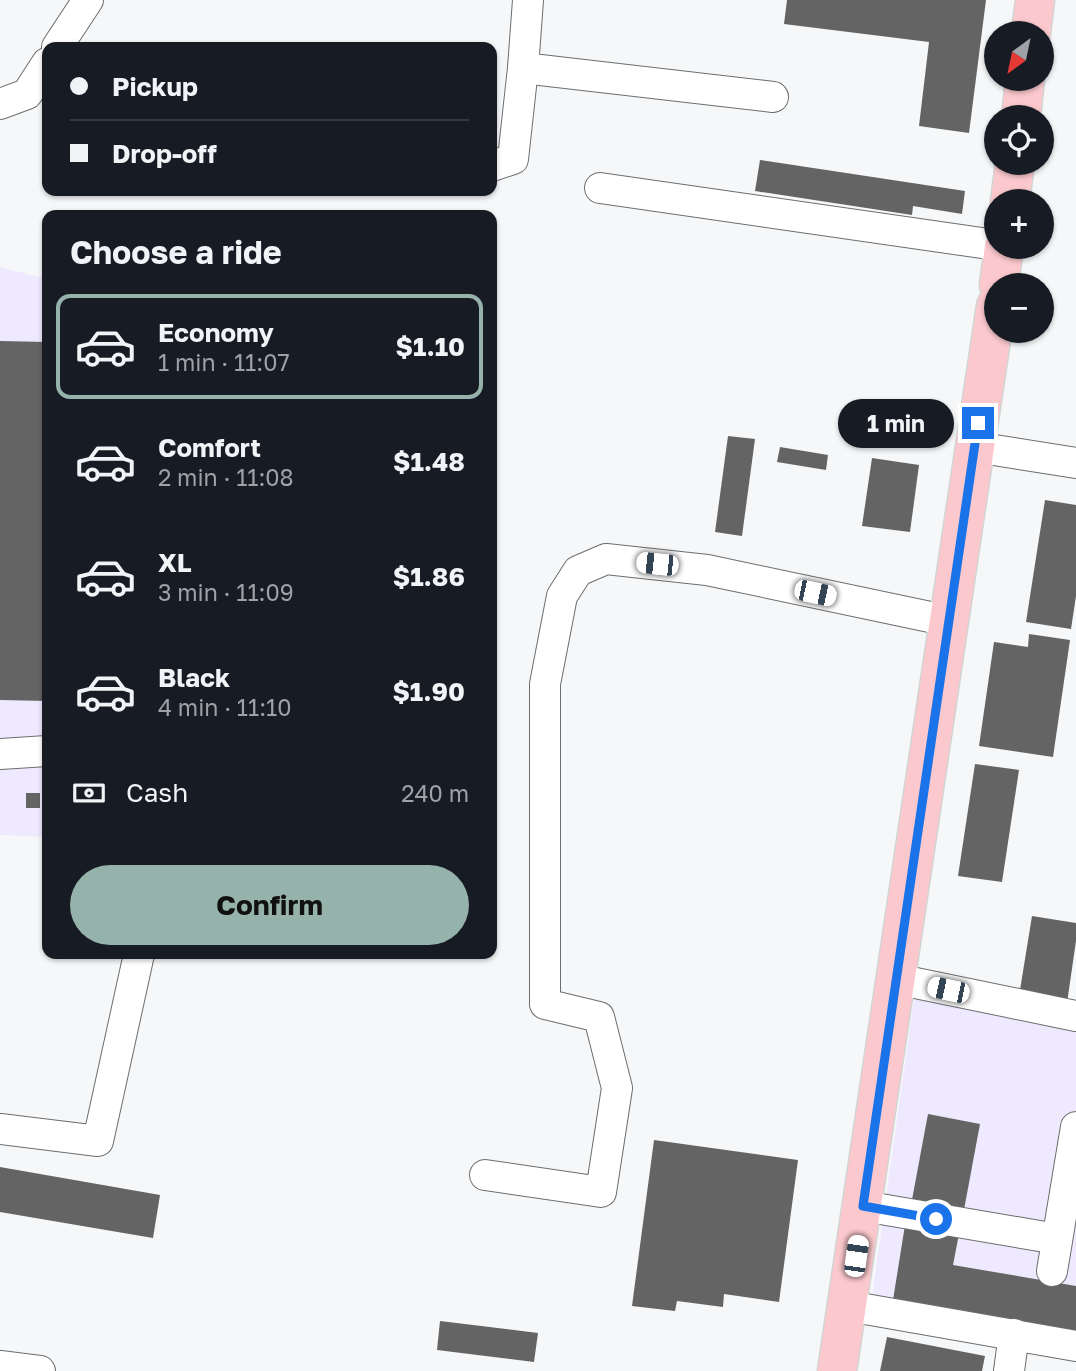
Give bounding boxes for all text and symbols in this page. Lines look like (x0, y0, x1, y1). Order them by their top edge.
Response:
north arrow (984, 21, 1054, 91)
map controls (984, 21, 1054, 343)
text: Pickup (112, 71, 198, 102)
button: locate (984, 105, 1054, 175)
text: Drop-off (112, 138, 217, 169)
button: + (984, 189, 1054, 259)
text: Choose a ride (70, 233, 282, 271)
button: − (984, 273, 1054, 343)
icon: car (74, 315, 137, 378)
text: Economy (158, 317, 274, 348)
text: $1.10 (396, 331, 465, 362)
text: 1 min · 11:07 (158, 348, 290, 376)
callout: 1 min (838, 398, 954, 448)
route end (962, 407, 994, 439)
text: 1 min (867, 409, 925, 437)
icon: car (74, 430, 137, 493)
text: Comfort (158, 432, 261, 463)
text: $1.48 (393, 446, 465, 477)
text: 2 min · 11:08 (158, 463, 294, 491)
icon: car (74, 545, 137, 608)
text: XL (158, 547, 192, 578)
car (636, 551, 679, 577)
text: $1.86 (393, 561, 465, 592)
text: 3 min · 11:09 (158, 578, 294, 606)
car (793, 578, 838, 608)
icon: car (74, 660, 137, 723)
text: Black (158, 662, 230, 693)
text: $1.90 (392, 676, 465, 707)
text: 4 min · 11:10 (158, 693, 291, 721)
icon: cash (70, 774, 108, 812)
text: Cash (126, 777, 188, 808)
text: 240 m (401, 779, 469, 807)
button: Confirm (70, 865, 469, 945)
car (926, 975, 971, 1005)
route start (920, 1203, 952, 1235)
car (843, 1234, 870, 1278)

